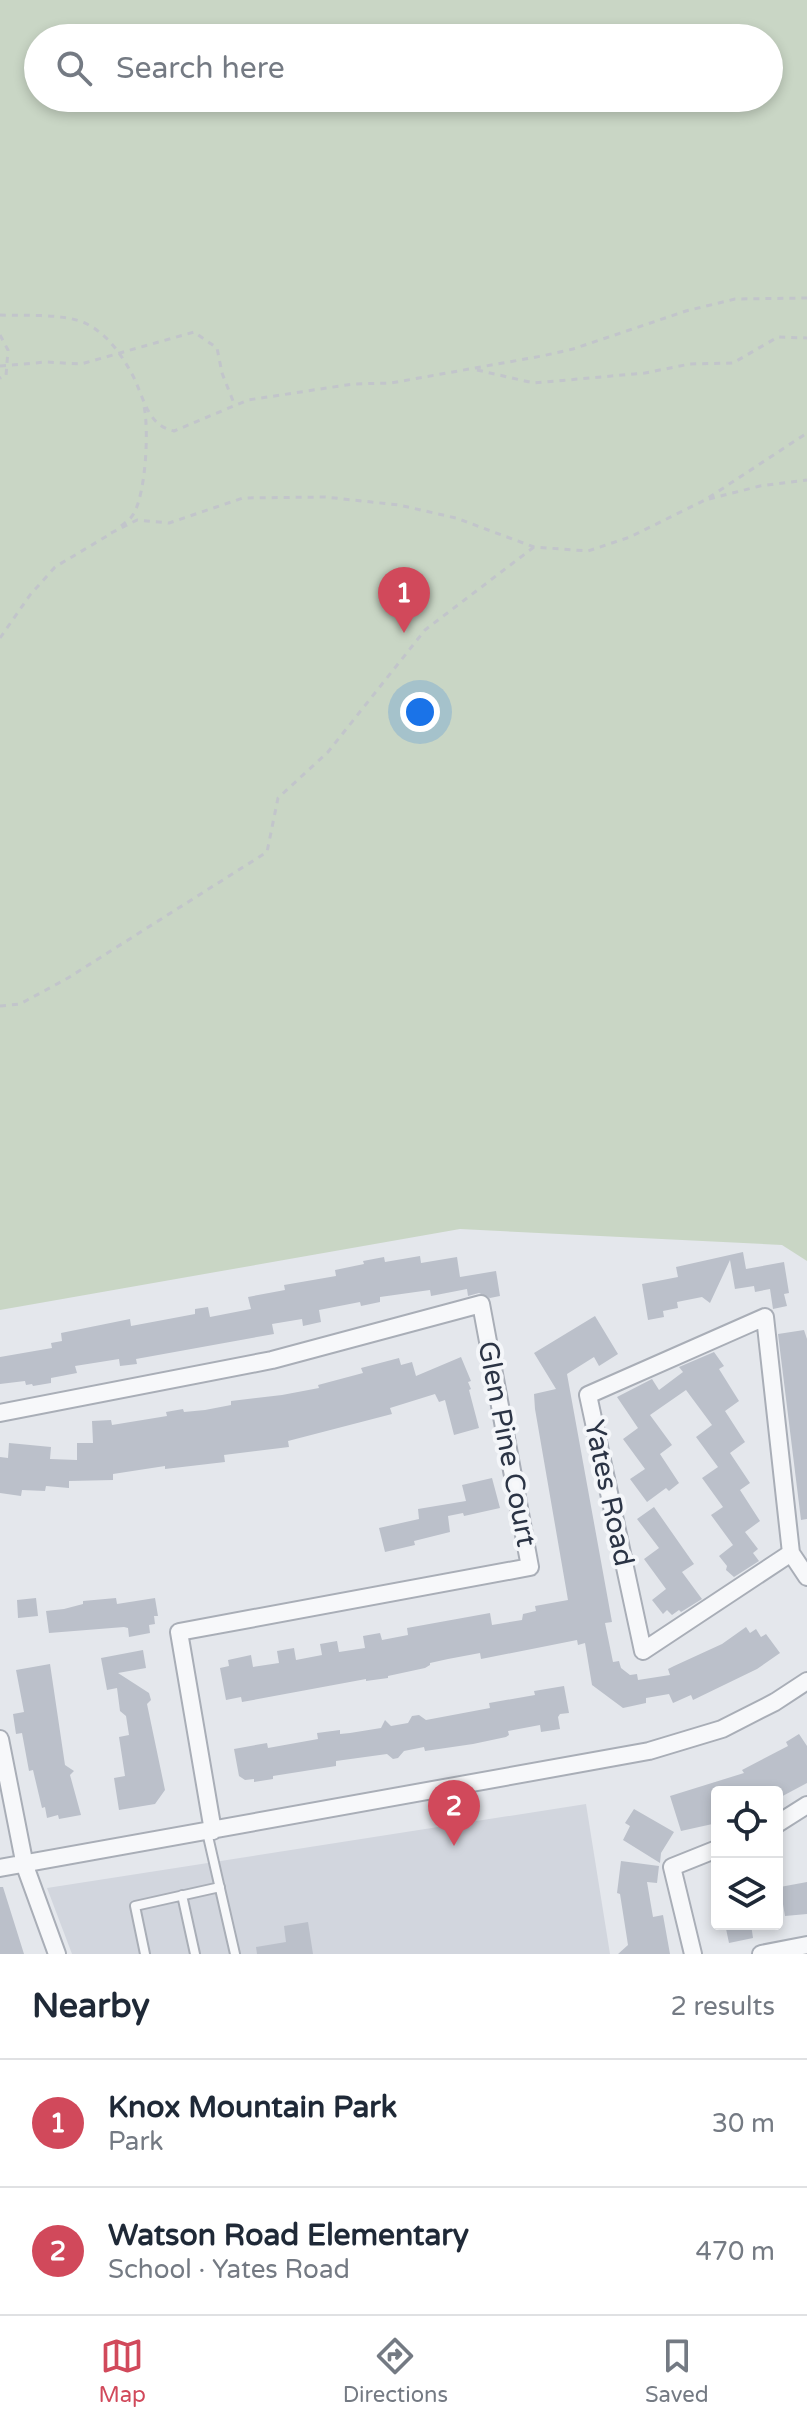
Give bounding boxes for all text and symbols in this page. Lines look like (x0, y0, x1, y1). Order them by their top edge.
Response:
search box (24, 24, 783, 112)
icon: search (52, 46, 96, 90)
text: Search here (116, 50, 285, 87)
pin: 1 (378, 567, 430, 633)
your location (400, 692, 440, 732)
street label: Glen Pine Court (470, 1338, 544, 1550)
street label: Yates Road (577, 1417, 641, 1569)
pin: 2 (428, 1780, 480, 1846)
map controls (711, 1786, 783, 1930)
button: locate (711, 1786, 783, 1858)
button: layers (711, 1858, 783, 1930)
text: Nearby (32, 1986, 150, 2027)
text: 2 results (670, 1991, 775, 2022)
text: Knox Mountain Park (108, 2089, 397, 2126)
text: 1 (50, 2108, 66, 2139)
text: 30 m (712, 2108, 775, 2139)
text: Park (108, 2126, 164, 2157)
text: Watson Road Elementary (108, 2217, 469, 2254)
text: 2 (50, 2236, 66, 2267)
text: 470 m (695, 2236, 775, 2267)
text: School · Yates Road (108, 2254, 350, 2285)
tab: Map (98, 2334, 146, 2408)
tab: Directions (343, 2334, 448, 2408)
tab: Saved (645, 2334, 709, 2408)

